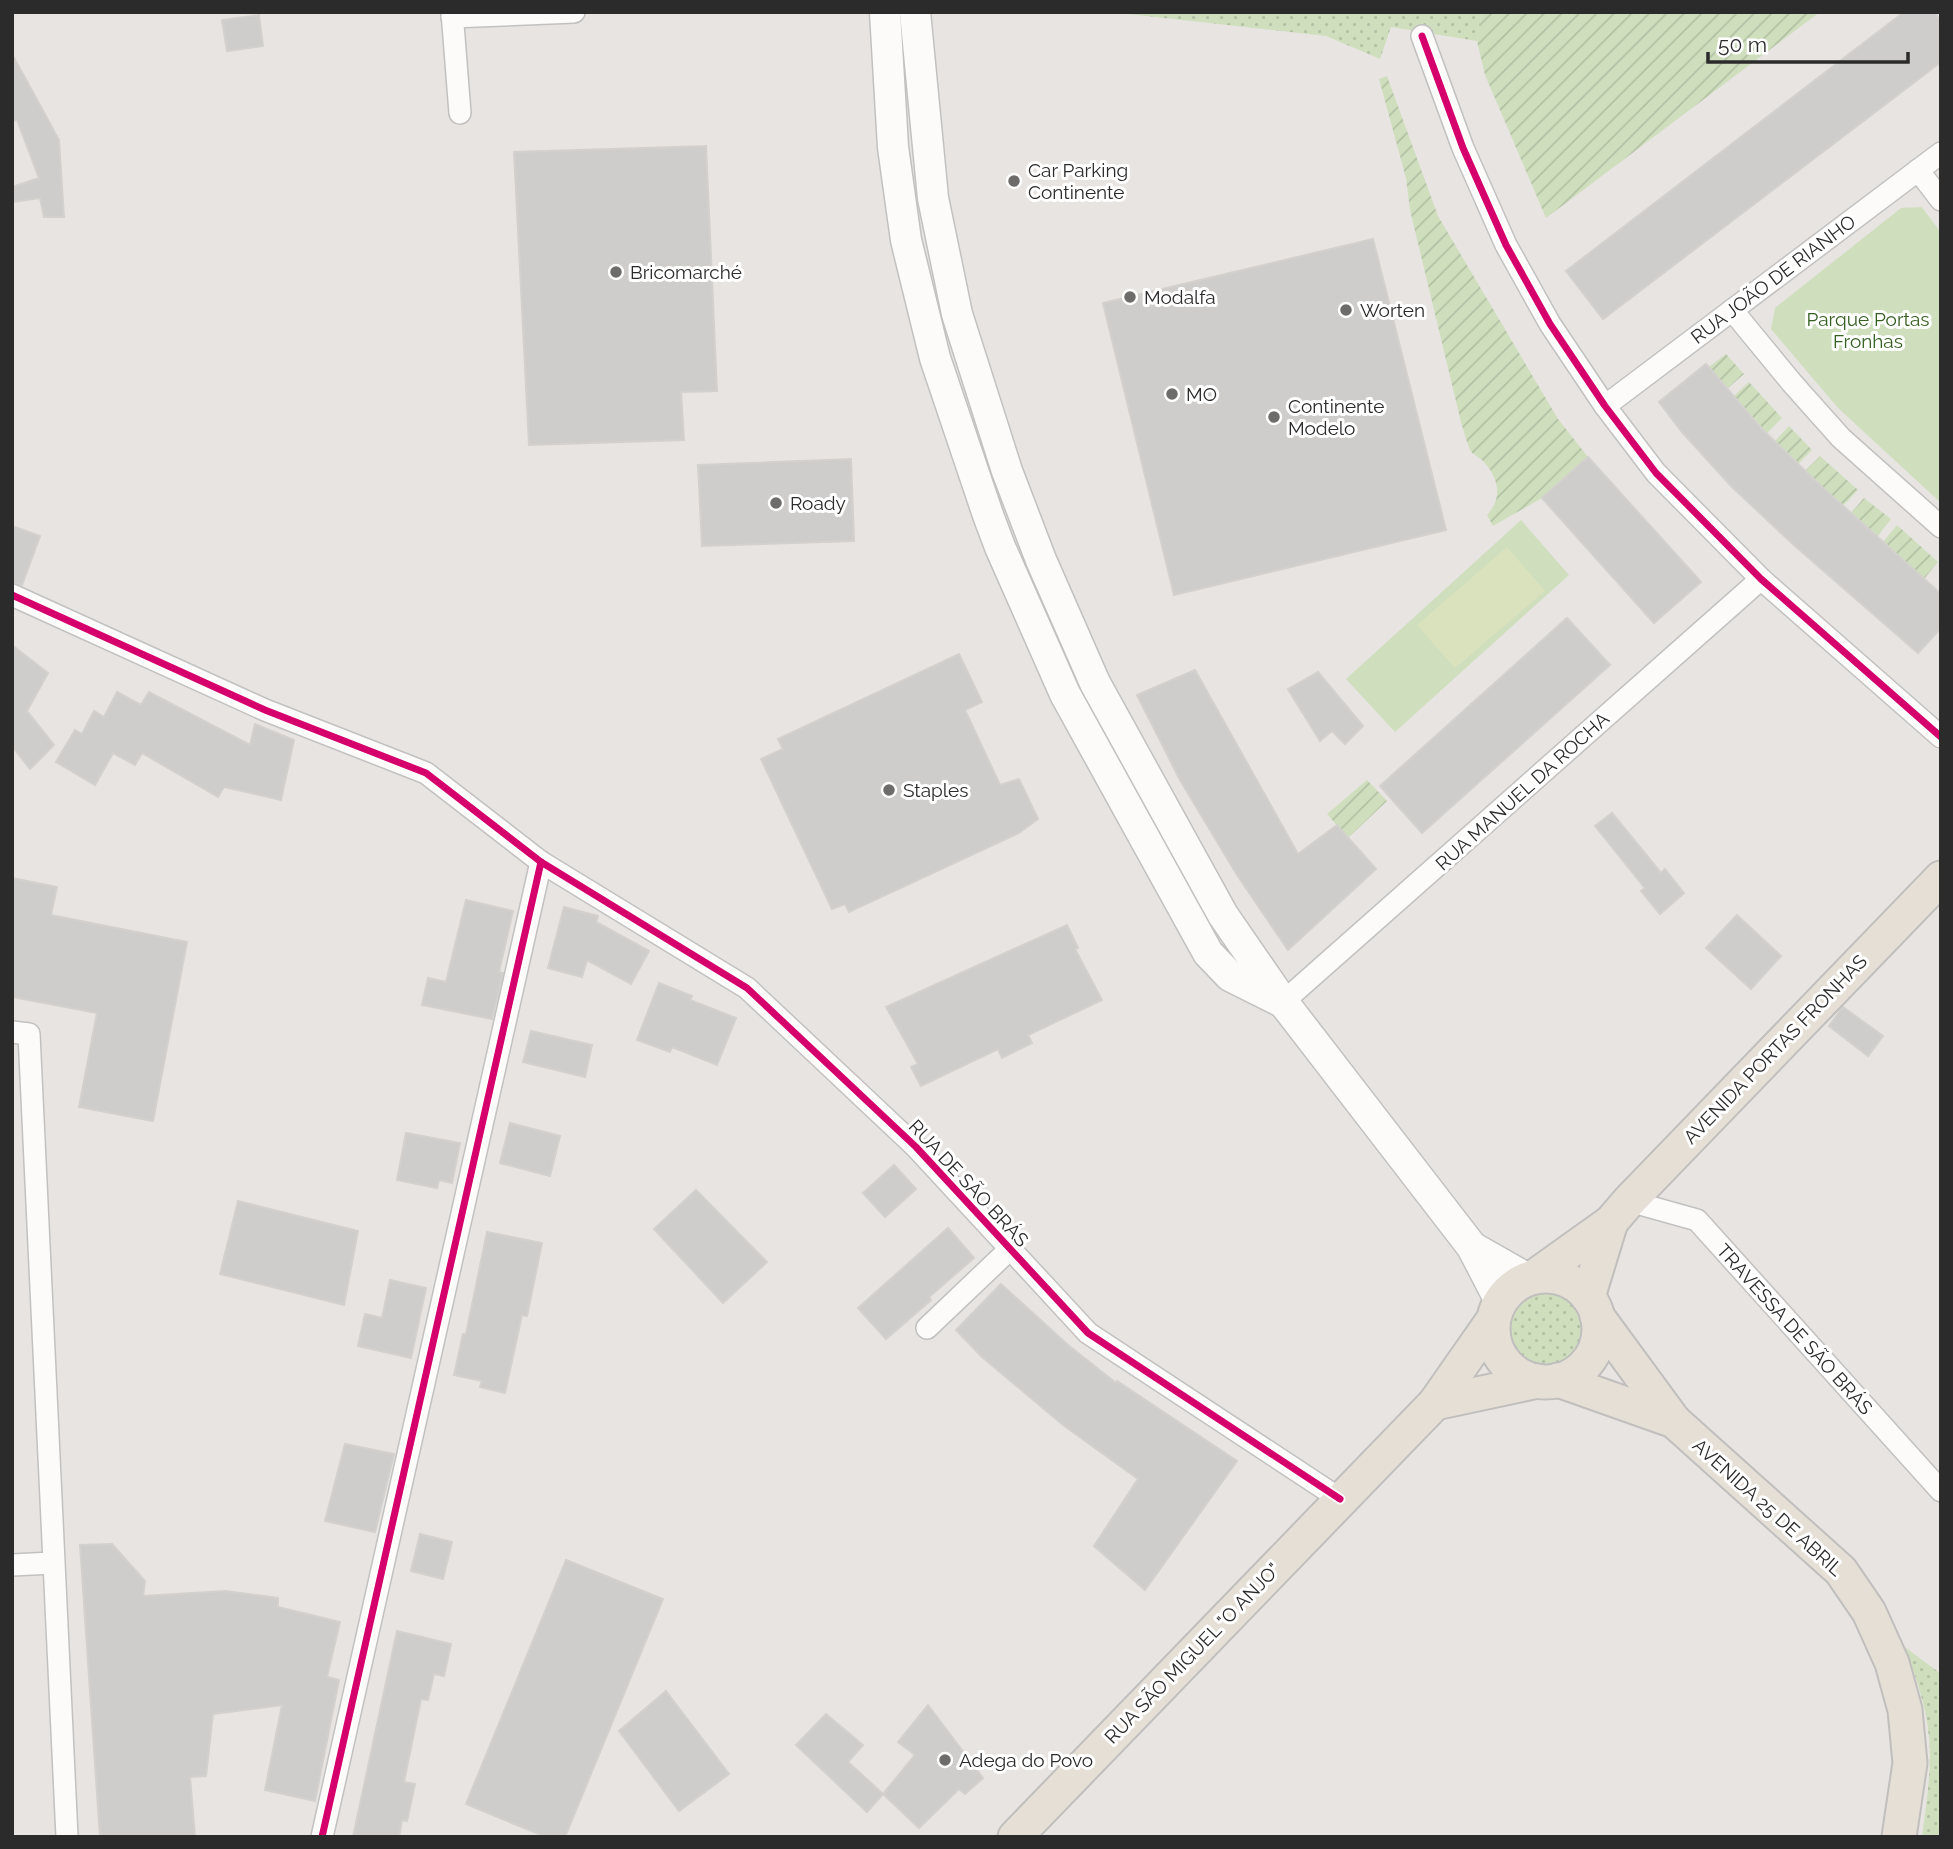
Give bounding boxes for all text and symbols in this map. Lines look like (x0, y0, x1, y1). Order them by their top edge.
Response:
scale bar (1708, 21, 1908, 65)
text: 50 m (1718, 32, 1767, 57)
place label: Car Parking Continente (1028, 159, 1128, 203)
marker: Car Parking Continente (1006, 173, 1022, 189)
street label: RUA JOÃO DE RIANHO (1686, 210, 1860, 348)
place label: Bricomarché (630, 261, 742, 283)
marker: Bricomarché (608, 264, 624, 280)
place label: Modalfa (1144, 286, 1216, 308)
marker: Modalfa (1122, 289, 1138, 305)
place label: Worten (1360, 299, 1425, 321)
marker: Worten (1338, 302, 1354, 318)
park label: Parque Portas Fronhas (1807, 308, 1929, 352)
place label: MO (1186, 383, 1217, 405)
marker: MO (1164, 386, 1180, 402)
place label: Continente Modelo (1288, 395, 1384, 439)
marker: Continente Modelo (1266, 409, 1282, 425)
place label: Roady (790, 492, 846, 514)
marker: Roady (768, 495, 784, 511)
street label: RUA MANUEL DA ROCHA (1431, 707, 1613, 875)
place label: Staples (903, 779, 968, 801)
marker: Staples (881, 782, 897, 798)
street label: AVENIDA PORTAS FRONHAS (1679, 950, 1871, 1148)
street label: RUA DE SÃO BRÁS (905, 1115, 1033, 1251)
street label: TRAVESSA DE SÃO BRÁS (1713, 1239, 1877, 1419)
street label: AVENIDA 25 DE ABRIL (1689, 1434, 1847, 1580)
street label: RUA SÃO MIGUEL "O ANJO" (1100, 1558, 1284, 1748)
place label: Adega do Povo (959, 1749, 1093, 1771)
marker: Adega do Povo (937, 1752, 953, 1768)

